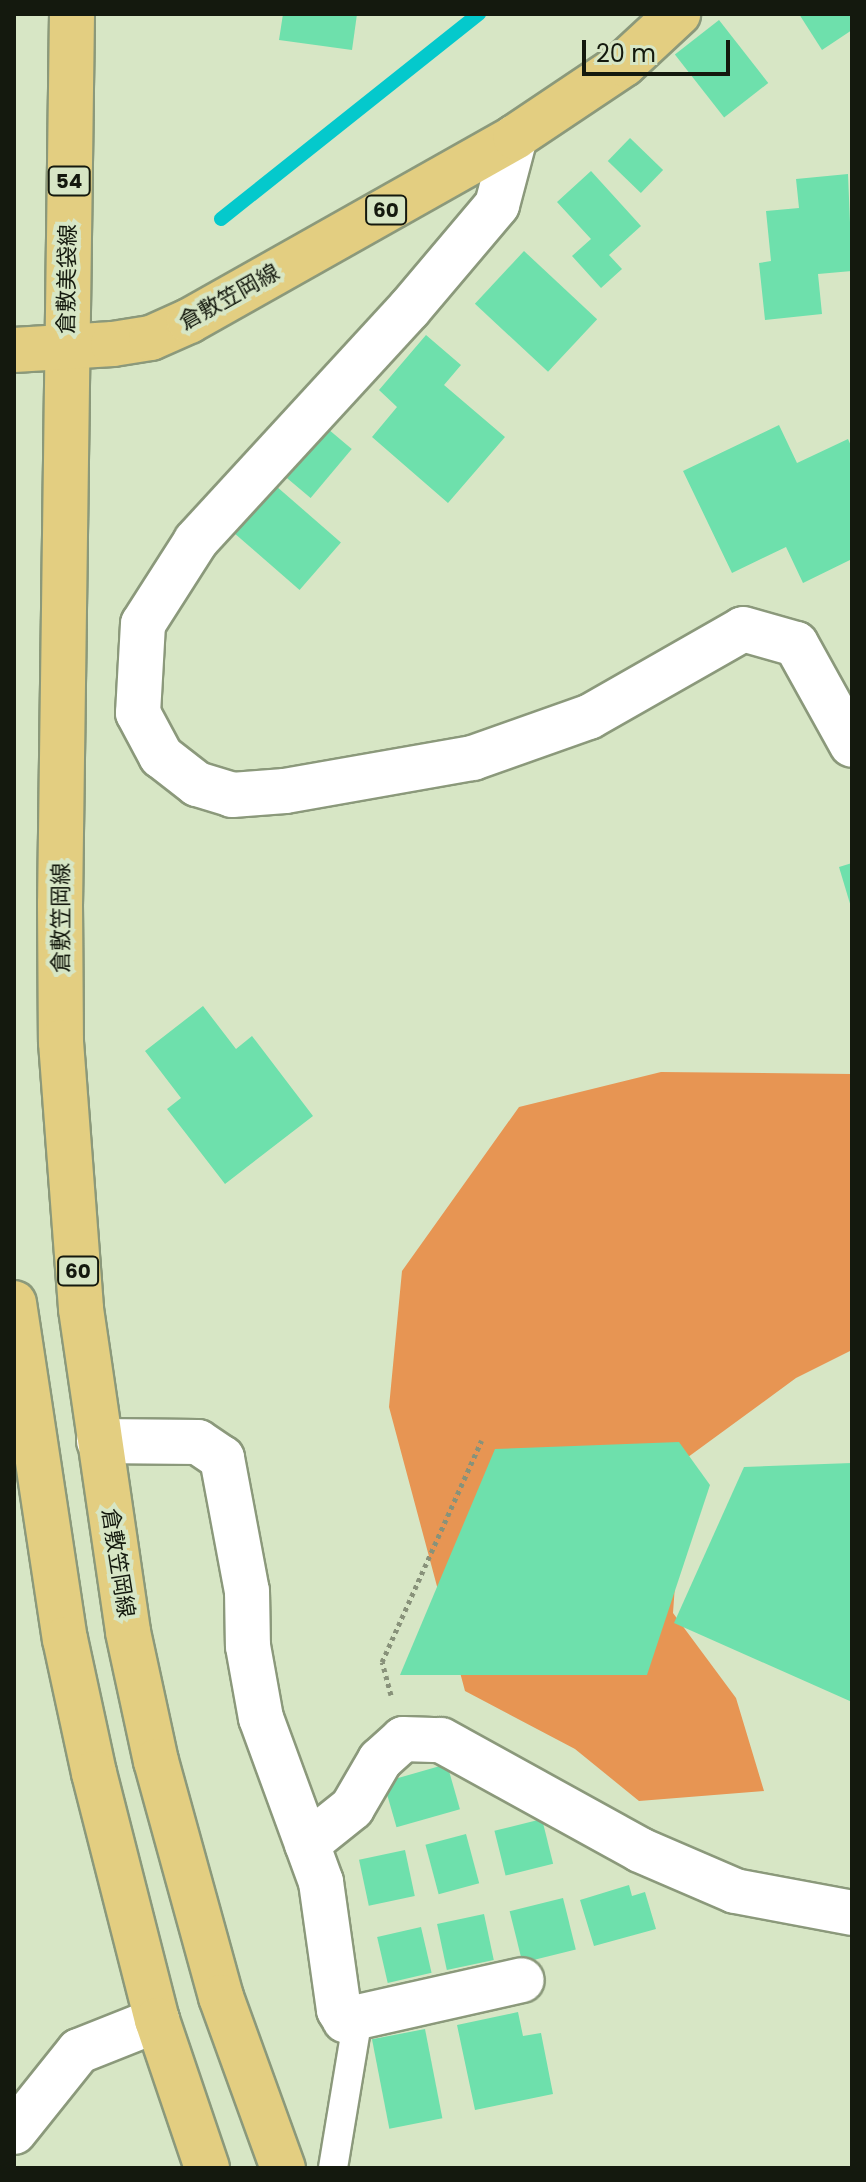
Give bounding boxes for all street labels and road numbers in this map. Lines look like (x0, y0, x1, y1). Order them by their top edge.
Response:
road number: 54 (47, 165, 91, 197)
road number: 60 (364, 194, 408, 226)
street label: 倉敷美袋線 (53, 224, 81, 334)
street label: 倉敷笠岡線 (174, 259, 284, 335)
street label: 倉敷笠岡線 (48, 863, 74, 973)
road number: 60 (56, 1255, 100, 1287)
street label: 倉敷笠岡線 (96, 1507, 140, 1619)

